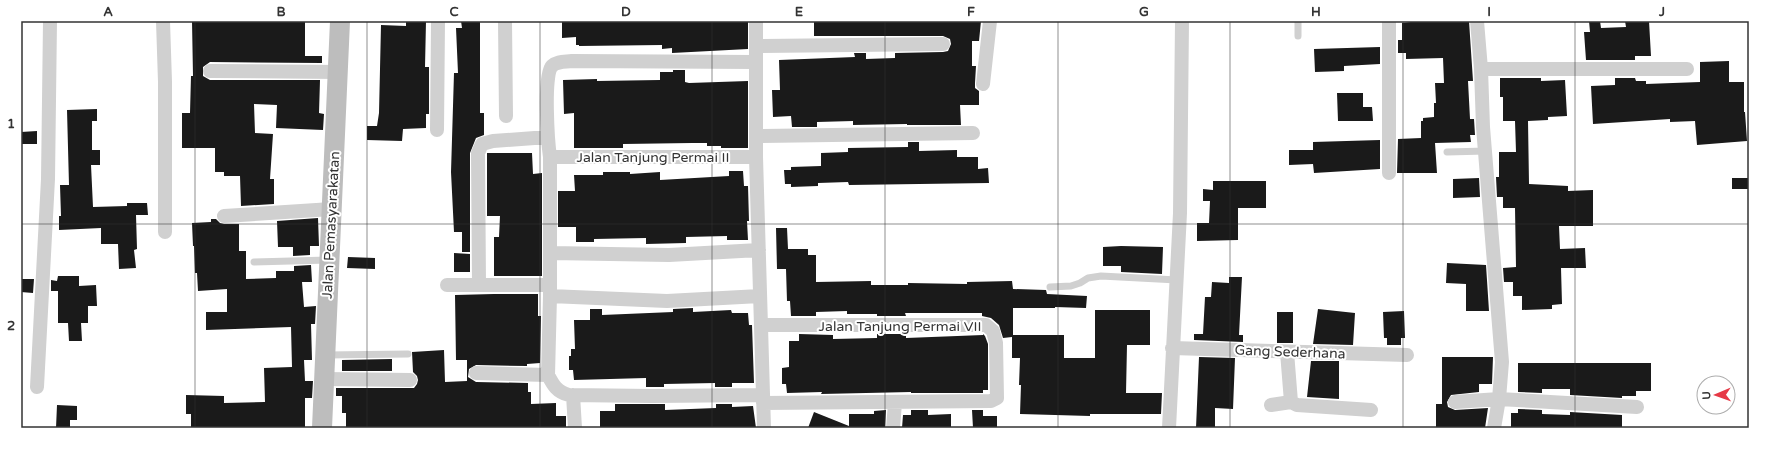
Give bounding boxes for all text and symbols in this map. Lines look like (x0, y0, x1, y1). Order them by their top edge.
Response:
text: A (103, 4, 113, 20)
text: B (276, 4, 286, 20)
text: C (449, 4, 459, 20)
text: D (621, 4, 631, 20)
text: E (795, 4, 803, 20)
text: F (967, 4, 975, 20)
text: G (1139, 4, 1149, 20)
text: H (1311, 4, 1321, 20)
text: I (1487, 4, 1491, 20)
text: J (1658, 4, 1665, 20)
text: 1 (7, 116, 15, 132)
street label: Jalan Tanjung Permai II (576, 149, 730, 166)
street label: Jalan Pemasyarakatan (319, 151, 343, 299)
text: 2 (7, 318, 15, 334)
street label: Jalan Tanjung Permai VII (819, 318, 981, 335)
street label: Gang Sederhana (1234, 342, 1346, 362)
north arrow (1696, 375, 1736, 415)
text: U (1700, 391, 1713, 400)

